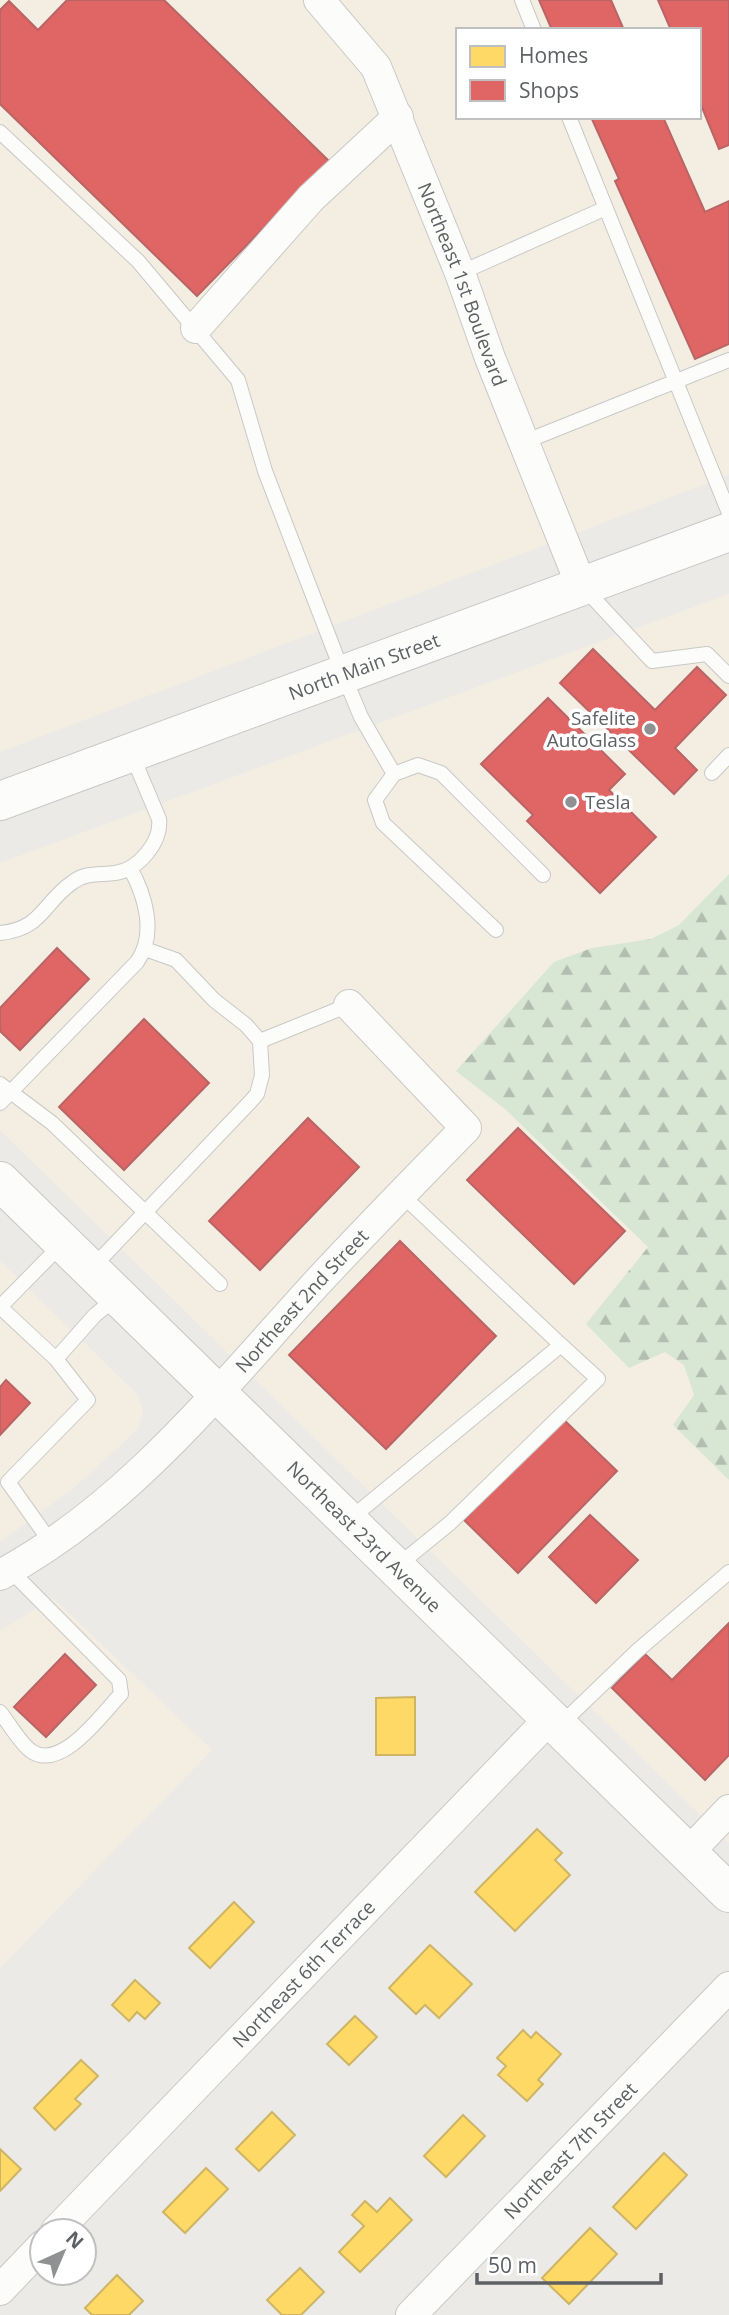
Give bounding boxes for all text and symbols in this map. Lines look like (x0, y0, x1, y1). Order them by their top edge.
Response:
legend (456, 28, 701, 119)
text: Homes (519, 41, 588, 69)
text: Shops (519, 76, 579, 104)
street label: Northeast 1st Boulevard (412, 179, 513, 390)
street label: North Main Street (285, 627, 443, 706)
place label: Safelite AutoGlass (547, 705, 636, 753)
marker: Safelite AutoGlass (642, 721, 658, 737)
place label: Tesla (585, 789, 631, 815)
marker: Tesla (563, 794, 579, 810)
street label: Northeast 2nd Street (229, 1223, 374, 1378)
street label: Northeast 23rd Avenue (281, 1455, 447, 1618)
street label: Northeast 6th Terrace (227, 1895, 381, 2053)
street label: Northeast 7th Street (498, 2076, 643, 2225)
north arrow (28, 2217, 98, 2287)
text: N (60, 2225, 89, 2254)
scale bar (477, 2242, 661, 2286)
text: 50 m (488, 2251, 537, 2279)

